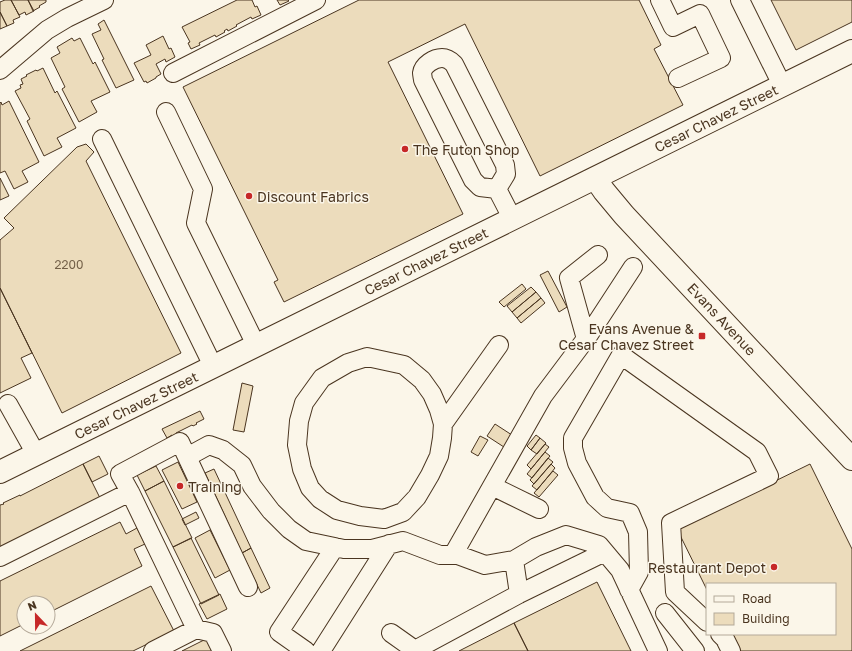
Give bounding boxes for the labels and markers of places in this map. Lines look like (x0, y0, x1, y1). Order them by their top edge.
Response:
place label: The Futon Shop (413, 141, 519, 158)
marker: The Futon Shop (400, 144, 410, 154)
place label: Discount Fabrics (257, 188, 369, 205)
marker: Discount Fabrics (244, 191, 254, 201)
place label: Evans Avenue & Cesar Chavez Street (559, 320, 695, 353)
marker: Evans Avenue & Cesar Chavez Street (697, 331, 707, 341)
place label: Training (188, 478, 242, 495)
marker: Training (175, 481, 185, 491)
place label: Restaurant Depot (648, 559, 766, 576)
marker: Restaurant Depot (769, 562, 779, 572)

